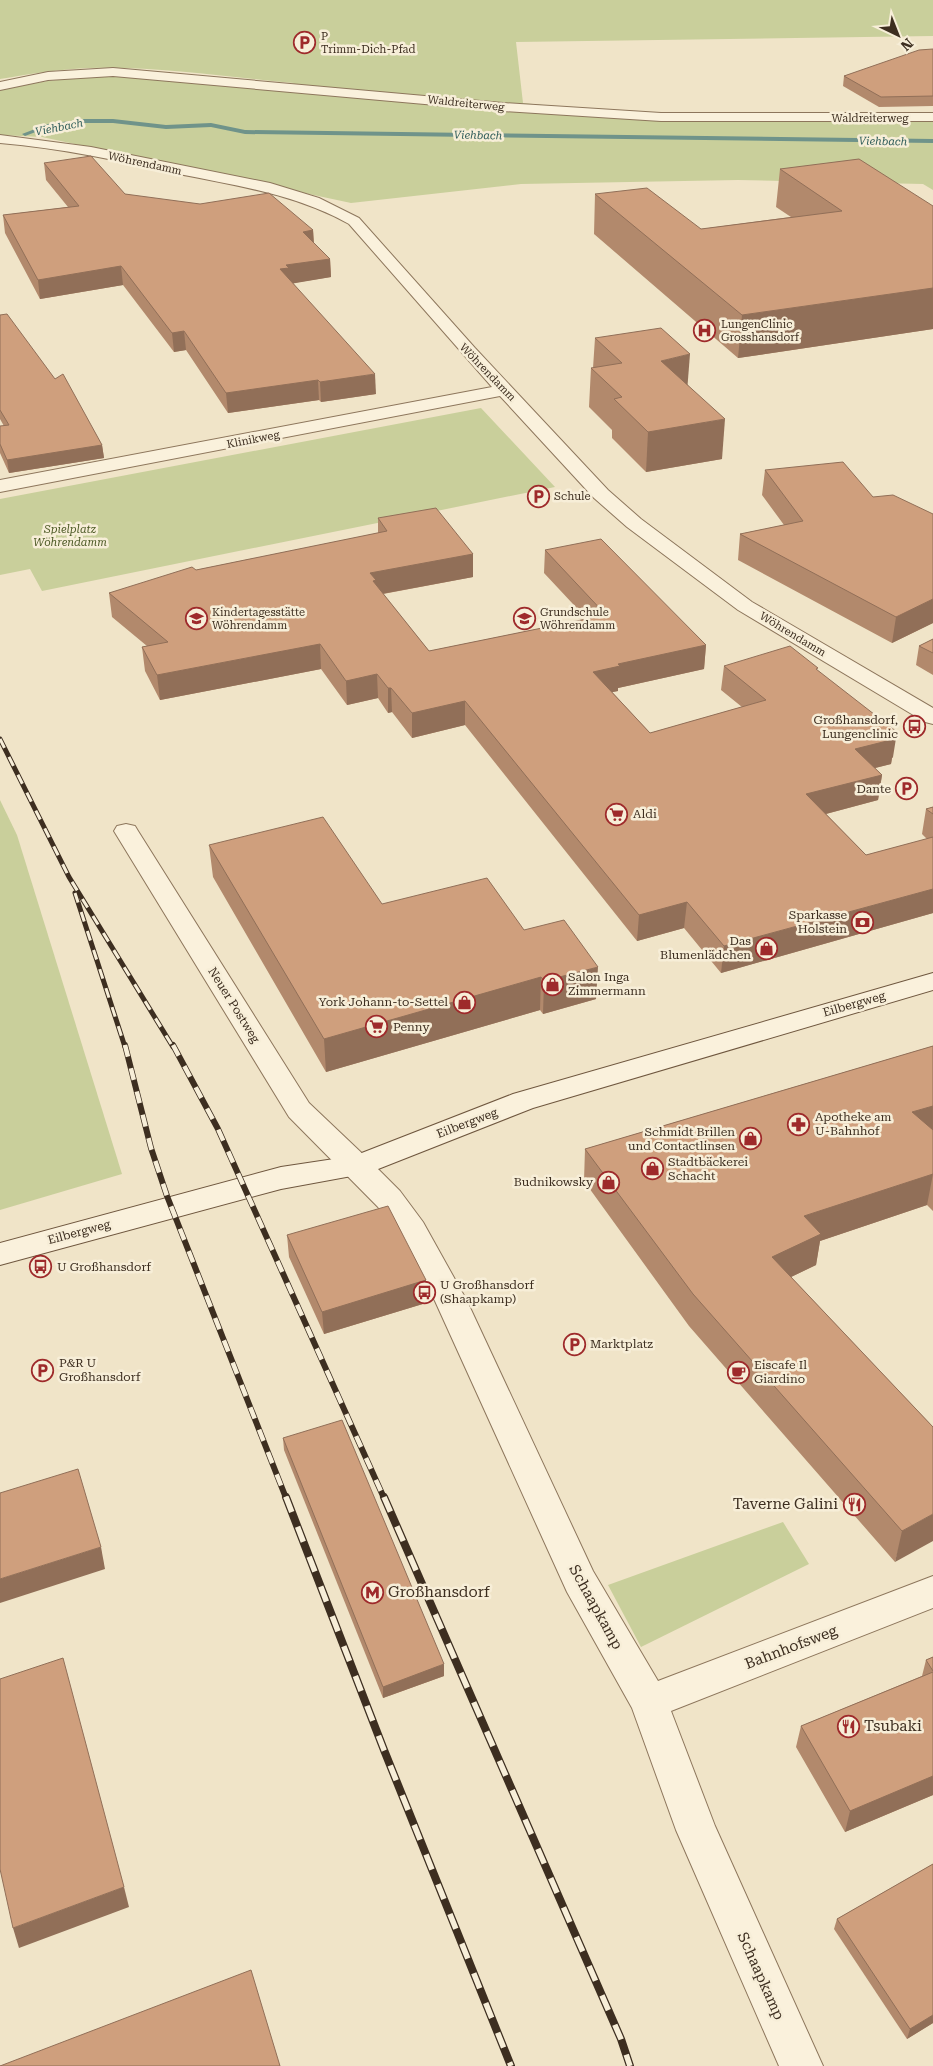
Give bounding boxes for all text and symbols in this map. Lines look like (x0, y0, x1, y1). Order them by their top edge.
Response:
north arrow (873, 10, 923, 60)
parking icon: P Trimm-Dich-Pfad (293, 30, 317, 54)
place label: P Trimm-Dich-Pfad (321, 30, 415, 56)
text: N (897, 35, 916, 54)
street label: Waldreiterweg (427, 93, 506, 114)
street label: Waldreiterweg (832, 112, 909, 125)
water label: Viehbach (34, 116, 84, 138)
water label: Viehbach (454, 129, 503, 142)
water label: Viehbach (859, 135, 908, 148)
street label: Wöhrendamm (107, 149, 183, 178)
hospital icon: LungenClinic Grosshansdorf (693, 318, 717, 342)
place label: LungenClinic Grosshansdorf (721, 318, 800, 344)
street label: Wöhrendamm (457, 341, 518, 404)
street label: Klinikweg (226, 428, 281, 451)
parking icon: Schule (526, 484, 550, 508)
place label: Schule (554, 490, 590, 503)
park label: Spielplatz Wöhrendamm (33, 523, 107, 549)
school or university icon: Kindertagesstätte Wöhrendamm (184, 606, 208, 630)
place label: Kindertagesstätte Wöhrendamm (212, 606, 305, 632)
school or university icon: Grundschule Wöhrendamm (512, 606, 536, 630)
place label: Grundschule Wöhrendamm (540, 606, 615, 632)
street label: Wöhrendamm (757, 609, 828, 659)
place label: Großhansdorf, Lungenclinic (814, 713, 898, 741)
bus stop icon: Großhansdorf, Lungenclinic (902, 715, 926, 739)
parking icon: Dante (895, 777, 919, 801)
place label: Dante (857, 782, 891, 796)
supermarket icon: Aldi (605, 802, 629, 826)
place label: Aldi (633, 807, 657, 821)
place label: Sparkasse Holstein (789, 908, 847, 936)
bank icon: Sparkasse Holstein (851, 910, 875, 934)
place label: Das Blumenlädchen (660, 934, 751, 962)
shop icon: Das Blumenlädchen (755, 936, 779, 960)
street label: Neuer Postweg (205, 965, 263, 1045)
place label: Salon Inga Zimmermann (568, 970, 646, 998)
shop icon: Salon Inga Zimmermann (540, 972, 564, 996)
street label: Eilbergweg (821, 988, 887, 1020)
shop icon: York Johann-to-Settel (452, 990, 476, 1014)
place label: York Johann-to-Settel (318, 995, 448, 1009)
supermarket icon: Penny (365, 1015, 389, 1039)
place label: Penny (393, 1020, 430, 1034)
street label: Eilbergweg (434, 1105, 500, 1141)
place label: Apotheke am U-Bahnhof (815, 1110, 892, 1138)
pharmacy icon: Apotheke am U-Bahnhof (787, 1112, 811, 1136)
place label: Schmidt Brillen und Contactlinsen (628, 1125, 735, 1153)
shop icon: Schmidt Brillen und Contactlinsen (739, 1127, 763, 1151)
place label: Stadtbäckerei Schacht (668, 1155, 748, 1183)
shop icon: Stadtbäckerei Schacht (640, 1157, 664, 1181)
shop icon: Budnikowsky (597, 1170, 621, 1194)
place label: Budnikowsky (514, 1175, 594, 1189)
street label: Eilbergweg (46, 1217, 112, 1247)
bus stop icon: U Großhansdorf (29, 1255, 53, 1279)
place label: U Großhansdorf (57, 1260, 151, 1274)
place label: U Großhansdorf (Shaapkamp) (440, 1278, 534, 1306)
bus stop icon: U Großhansdorf (Shaapkamp) (412, 1280, 436, 1304)
parking icon: Marktplatz (562, 1332, 586, 1356)
place label: Marktplatz (590, 1337, 653, 1351)
place label: P&R U Großhansdorf (59, 1356, 141, 1384)
parking icon: P&R U Großhansdorf (31, 1358, 55, 1382)
place label: Eiscafe Il Giardino (754, 1358, 807, 1386)
cafe icon: Eiscafe Il Giardino (726, 1360, 750, 1384)
restaurant icon: Taverne Galini (842, 1492, 866, 1516)
place label: Taverne Galini (733, 1495, 838, 1513)
street label: Schaapkamp (565, 1561, 627, 1653)
metro station icon: Großhansdorf (360, 1580, 384, 1604)
place label: Großhansdorf (388, 1583, 491, 1601)
street label: Bahnhofsweg (742, 1621, 840, 1673)
restaurant icon: Tsubaki (836, 1714, 860, 1738)
place label: Tsubaki (864, 1717, 922, 1735)
street label: Schaapkamp (734, 1929, 788, 2023)

